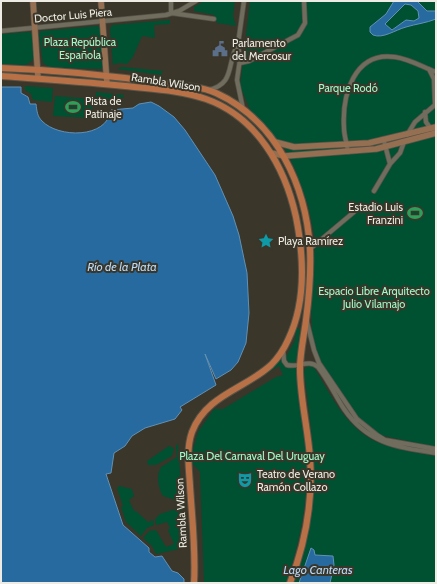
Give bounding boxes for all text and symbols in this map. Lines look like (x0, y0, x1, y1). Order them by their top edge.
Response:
street label: Doctor Luis Piera (33, 5, 113, 25)
park label: Plaza República Española (44, 35, 117, 62)
place label: Parlamento del Mercosur (232, 36, 292, 63)
public building icon: Parlamento del Mercosur (211, 40, 229, 58)
street label: Rambla Wilson (130, 70, 202, 94)
park label: Parque Rodó (318, 81, 378, 95)
place label: Pista de Patinaje (85, 94, 122, 121)
sports icon: Pista de Patinaje (64, 98, 82, 116)
place label: Estadio Luis Franzini (348, 200, 403, 227)
sports icon: Estadio Luis Franzini (406, 204, 424, 222)
place icon: Playa Ramírez (257, 232, 275, 250)
place label: Playa Ramírez (278, 234, 343, 248)
water label: Río de la Plata (87, 259, 157, 274)
park label: Espacio Libre Arquitecto Julio Vilamajo (318, 284, 430, 311)
park label: Plaza Del Carnaval Del Uruguay (179, 449, 325, 463)
place label: Teatro de Verano Ramón Collazo (257, 467, 335, 494)
theatre icon: Teatro de Verano Ramón Collazo (236, 471, 254, 489)
street label: Rambla Wilson (172, 478, 190, 548)
water label: Lago Canteras (283, 562, 353, 577)

